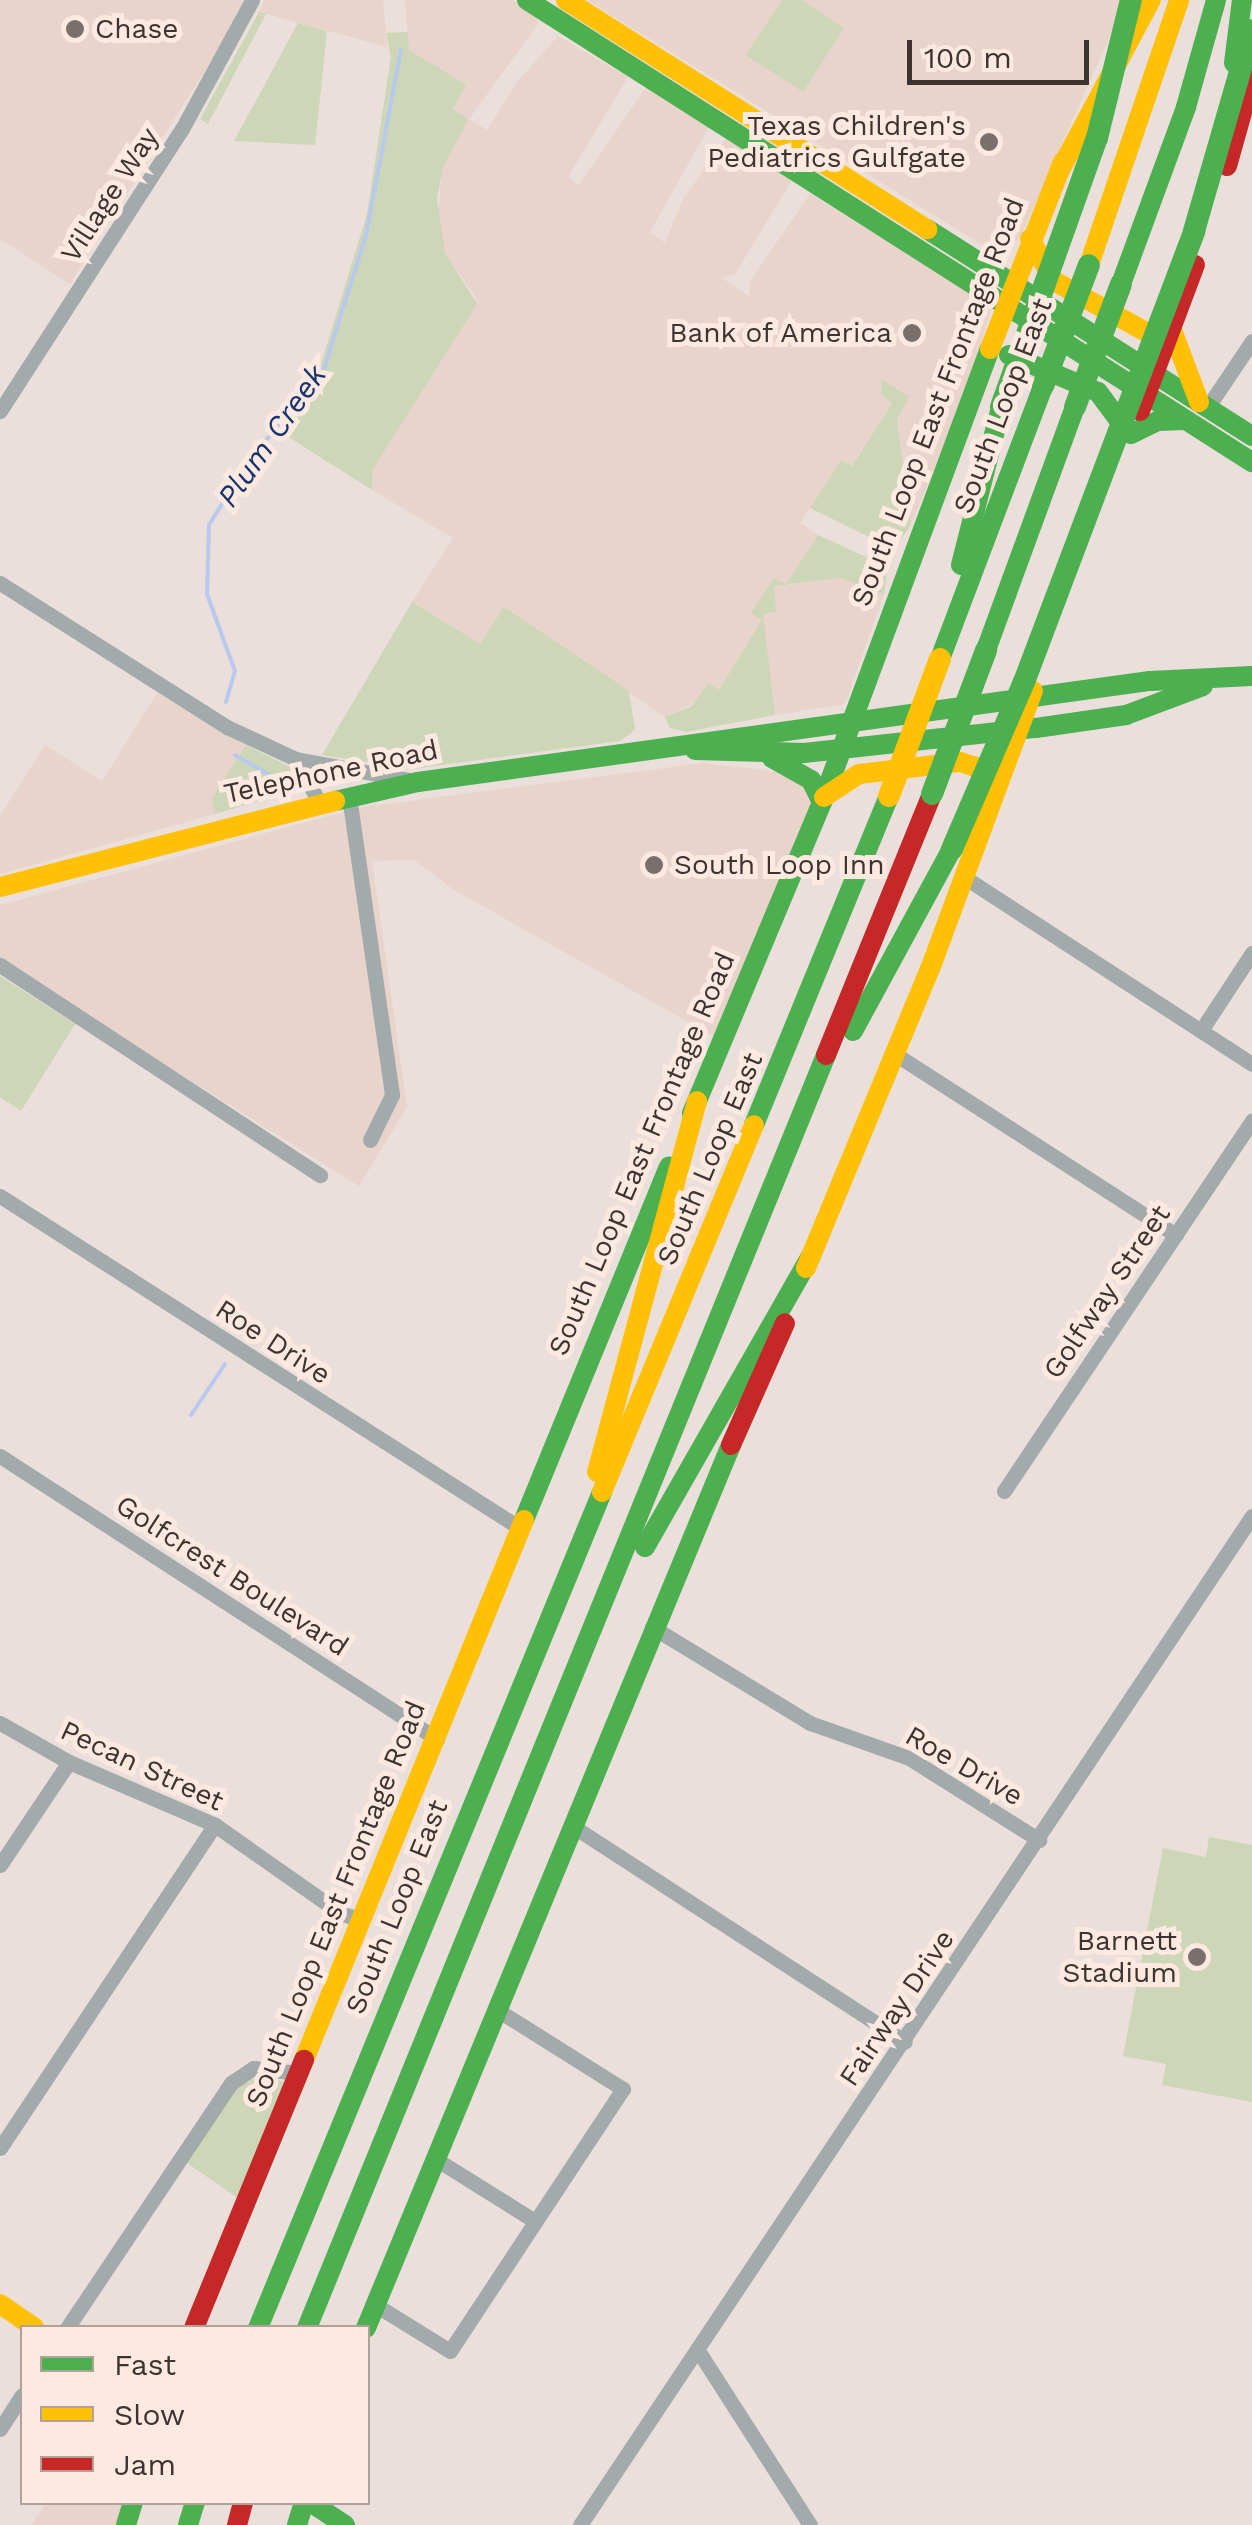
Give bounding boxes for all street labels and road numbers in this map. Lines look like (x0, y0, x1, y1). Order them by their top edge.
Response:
street label: Village Way (54, 121, 166, 269)
street label: South Loop East Frontage Road (844, 193, 1032, 611)
street label: South Loop East (946, 294, 1060, 518)
street label: Telephone Road (221, 733, 441, 811)
street label: South Loop East Frontage Road (542, 947, 742, 1361)
street label: South Loop East (650, 1048, 770, 1270)
street label: Golfway Street (1036, 1198, 1178, 1386)
street label: Roe Drive (209, 1292, 337, 1392)
street label: Golfcrest Boulevard (109, 1488, 355, 1664)
street label: South Loop East Frontage Road (239, 1696, 433, 2112)
street label: Pecan Street (55, 1714, 229, 1818)
street label: Roe Drive (899, 1719, 1029, 1813)
street label: South Loop East (339, 1795, 455, 2019)
street label: Fairway Drive (832, 1923, 962, 2093)

